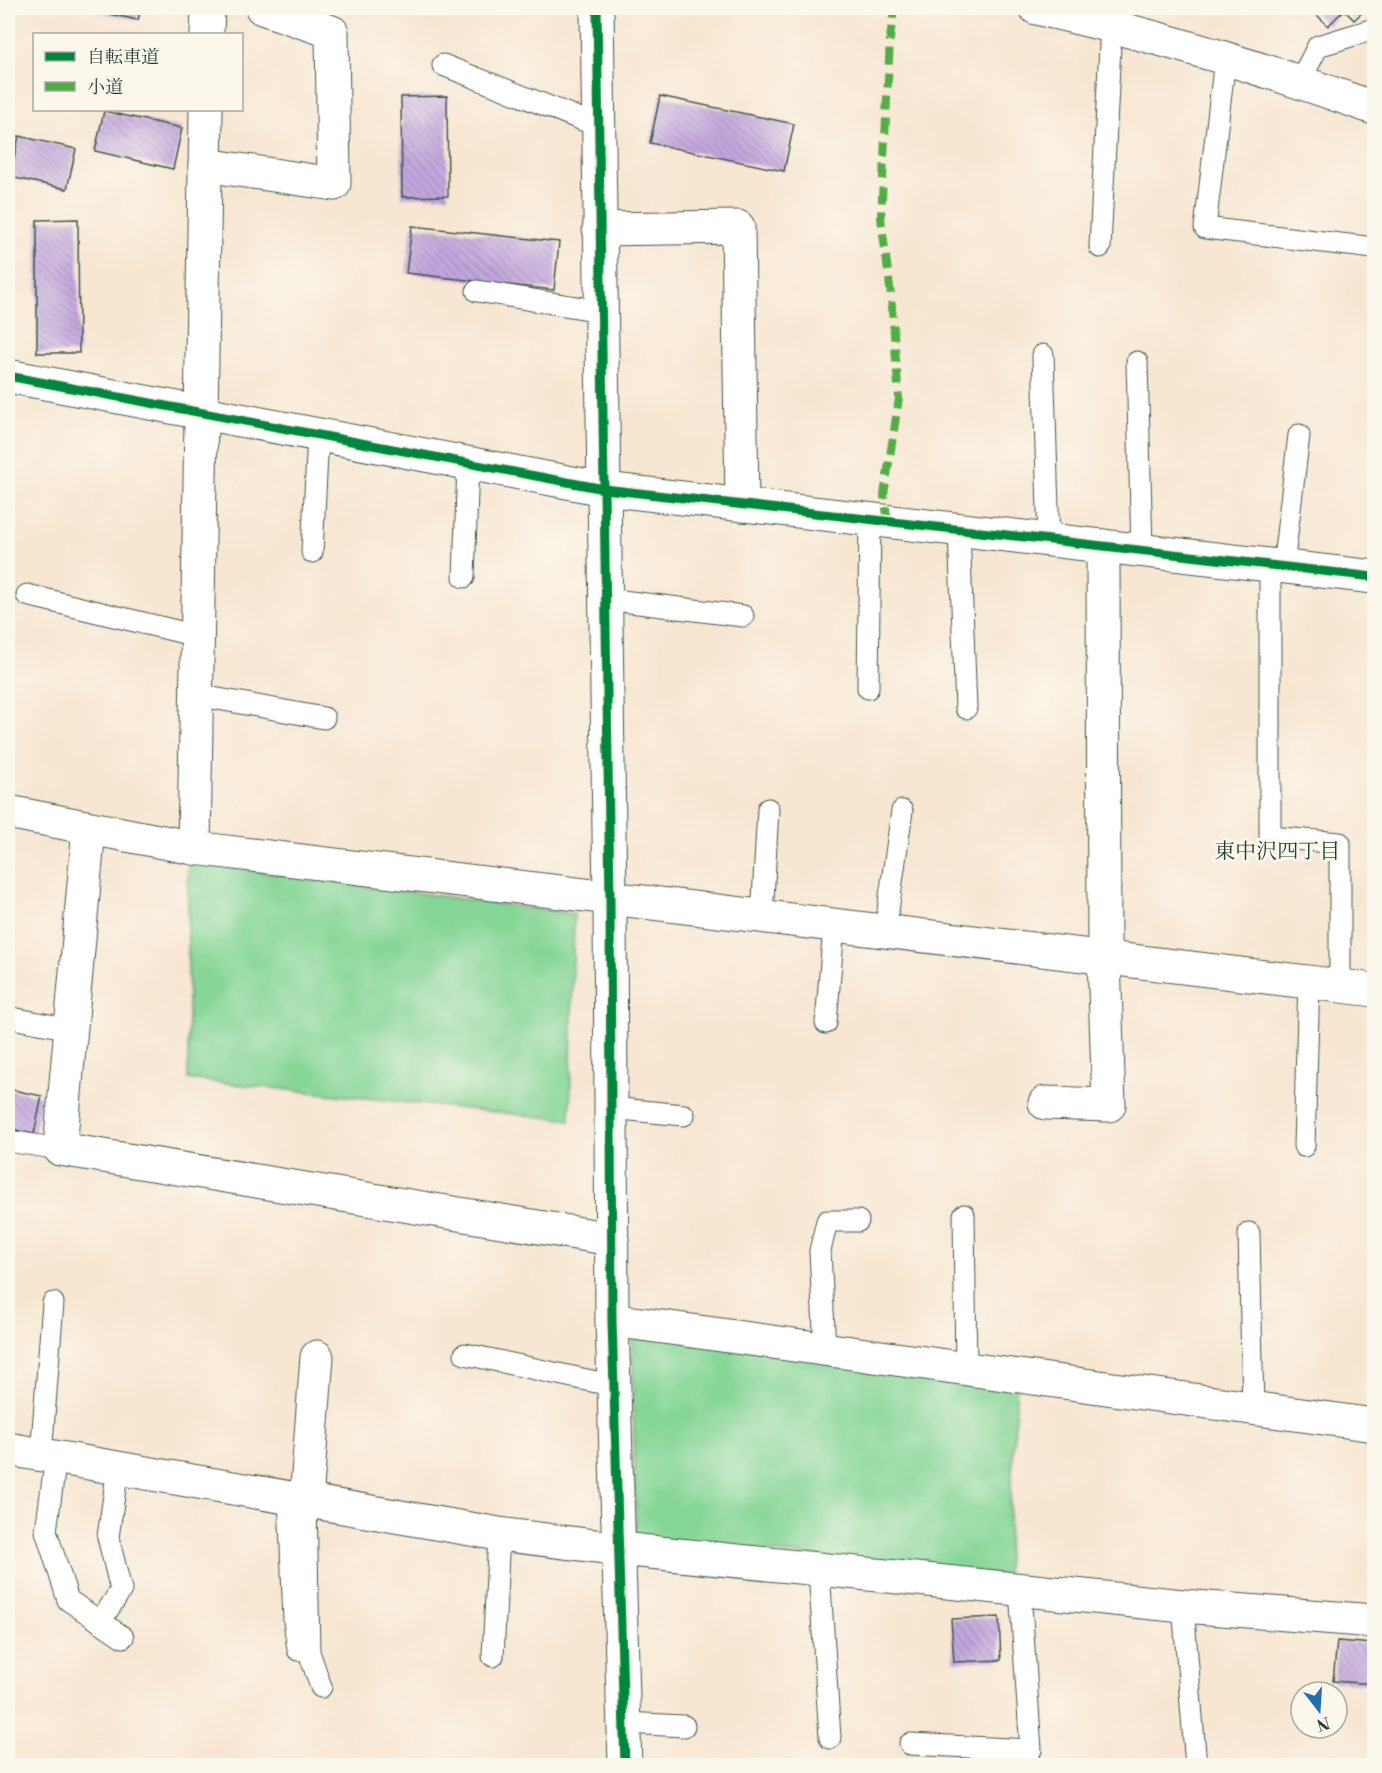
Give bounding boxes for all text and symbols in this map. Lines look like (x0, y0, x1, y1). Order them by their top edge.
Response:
legend (33, 33, 243, 111)
text: 自転車道 (87, 46, 159, 69)
text: 小道 (87, 76, 123, 99)
district label: 東中沢四丁目 (1214, 839, 1340, 865)
north arrow (1289, 1680, 1349, 1740)
text: N (1314, 1712, 1332, 1735)

